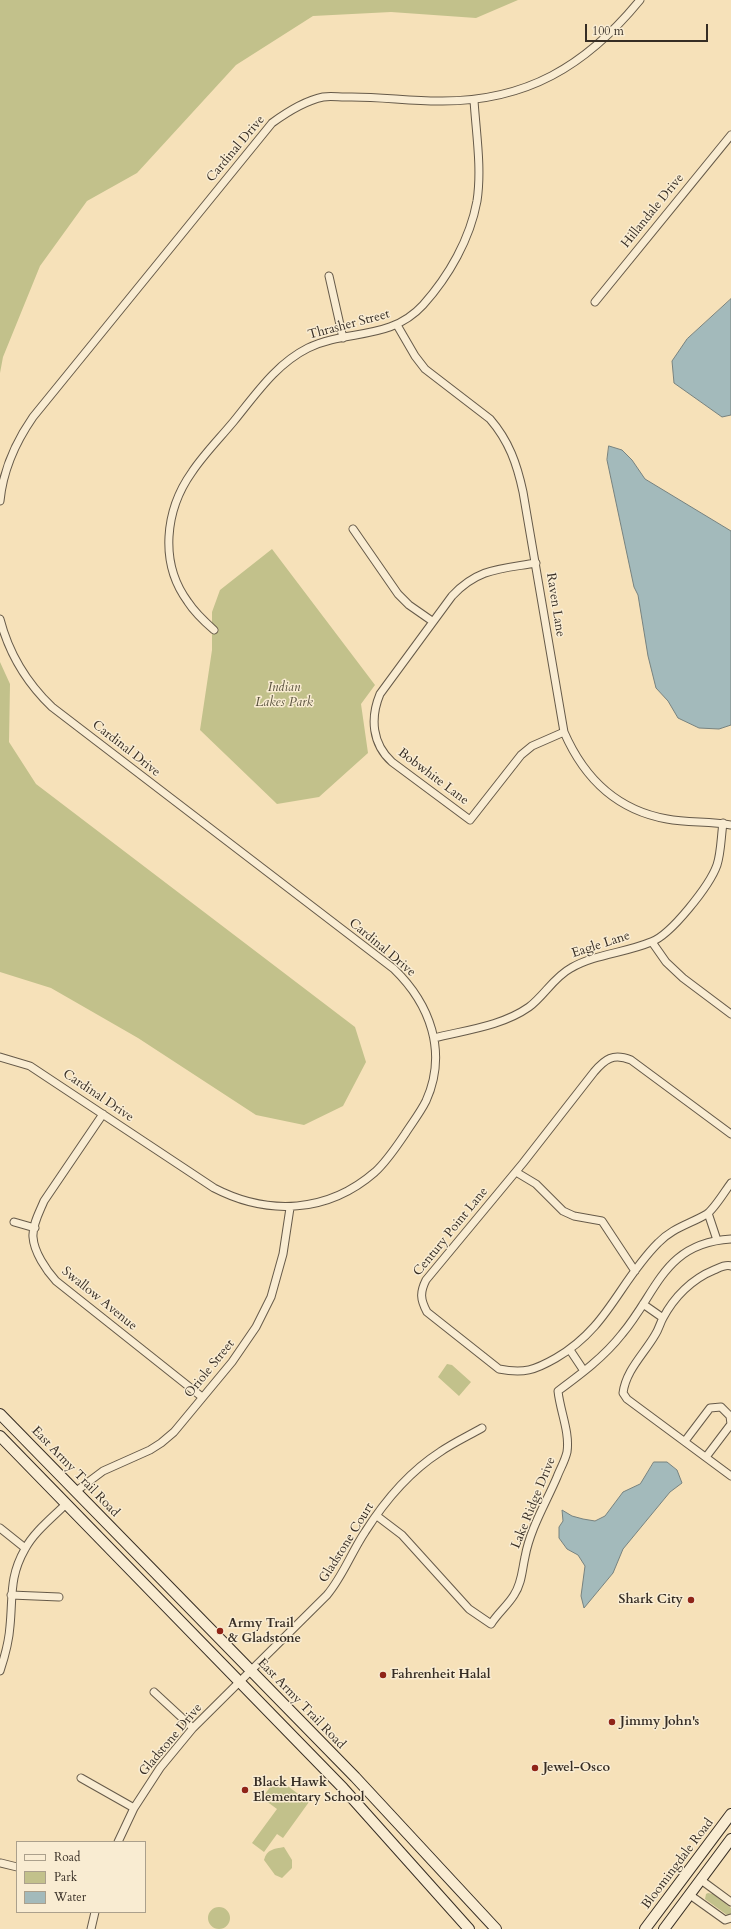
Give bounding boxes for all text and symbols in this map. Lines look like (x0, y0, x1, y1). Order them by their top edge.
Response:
scale bar (587, 16, 710, 42)
text: 100 m (592, 23, 624, 39)
street label: Cardinal Drive (204, 113, 268, 185)
street label: Hillandale Drive (618, 171, 688, 251)
street label: Thrasher Street (306, 307, 392, 343)
street label: Raven Lane (542, 572, 568, 638)
park label: Indian Lakes Park (255, 680, 313, 711)
street label: Cardinal Drive (89, 718, 163, 780)
street label: Bobwhite Lane (395, 745, 471, 809)
street label: Cardinal Drive (346, 916, 418, 980)
street label: Eagle Lane (570, 928, 632, 962)
street label: Cardinal Drive (60, 1067, 136, 1125)
street label: Century Point Lane (410, 1184, 492, 1280)
street label: Swallow Avenue (58, 1264, 140, 1334)
street label: Oriole Street (182, 1337, 238, 1401)
street label: East Army Trail Road (28, 1423, 122, 1521)
street label: Lake Ridge Drive (508, 1455, 560, 1551)
street label: Gladstone Court (316, 1500, 378, 1586)
place label: Shark City (619, 1592, 683, 1608)
marker: Shark City (686, 1595, 696, 1605)
place label: Army Trail & Gladstone (228, 1616, 301, 1647)
marker: Army Trail & Gladstone (215, 1626, 225, 1636)
street label: East Army Trail Road (254, 1655, 348, 1753)
place label: Fahrenheit Halal (391, 1667, 491, 1683)
marker: Fahrenheit Halal (378, 1670, 388, 1680)
street label: Gladstone Drive (136, 1701, 206, 1779)
place label: Jimmy John's (620, 1714, 699, 1730)
marker: Jimmy John's (607, 1717, 617, 1727)
place label: Jewel-Osco (543, 1760, 610, 1776)
marker: Jewel-Osco (530, 1763, 540, 1773)
place label: Black Hawk Elementary School (253, 1775, 365, 1806)
marker: Black Hawk Elementary School (240, 1785, 250, 1795)
street label: Bloomingdale Road (639, 1816, 717, 1912)
legend (16, 1841, 146, 1913)
text: Road (54, 1849, 80, 1865)
text: Park (54, 1869, 77, 1885)
text: Water (54, 1889, 86, 1905)

